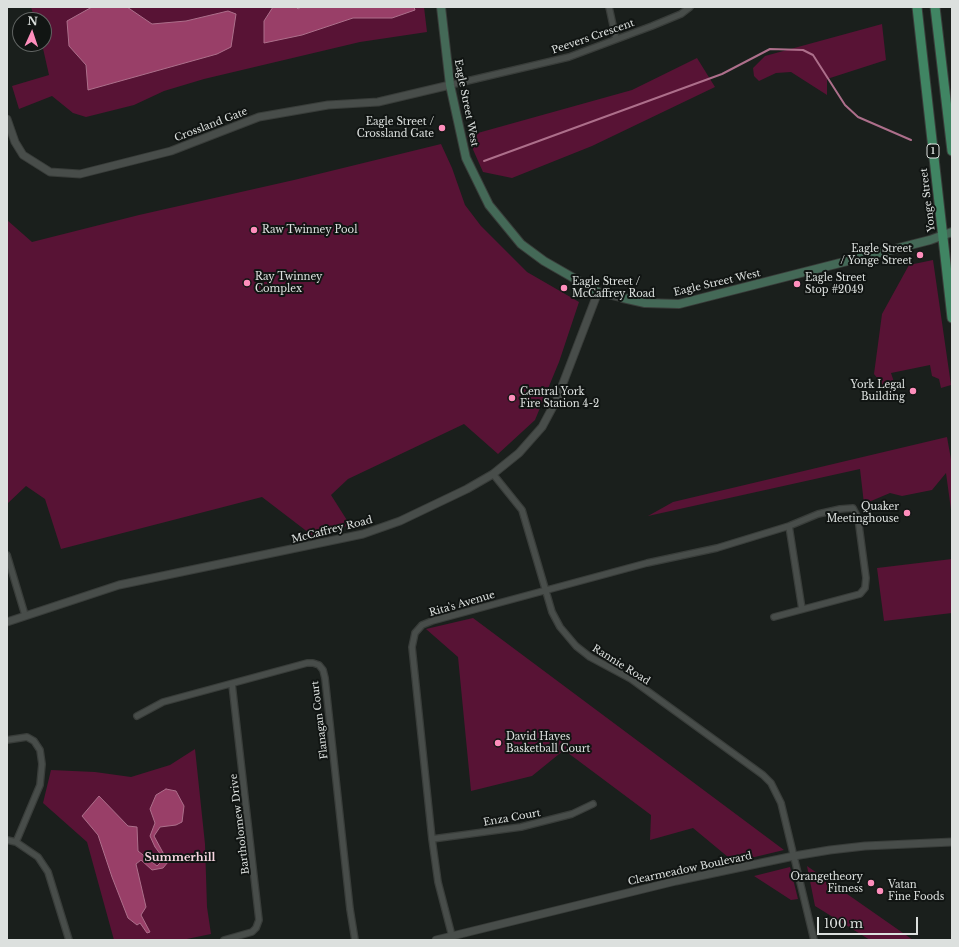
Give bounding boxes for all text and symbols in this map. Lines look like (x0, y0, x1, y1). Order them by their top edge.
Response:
north arrow (12, 12, 52, 52)
text: N (27, 14, 38, 28)
street label: Peevers Crescent (550, 17, 636, 57)
street label: Eagle Street West (452, 58, 480, 148)
street label: Crossland Gate (173, 106, 249, 144)
place label: Eagle Street / Crossland Gate (357, 116, 434, 140)
marker: Eagle Street / Crossland Gate (437, 123, 447, 133)
road number: 1 (927, 144, 939, 158)
street label: Yonge Street (918, 167, 938, 233)
place label: Raw Twinney Pool (262, 224, 357, 236)
marker: Raw Twinney Pool (249, 225, 259, 235)
place label: Eagle Street / Yonge Street (840, 243, 912, 266)
marker: Eagle Street / Yonge Street (915, 250, 925, 260)
street label: Eagle Street West (672, 267, 762, 299)
place label: Ray Twinney Complex (255, 271, 322, 294)
place label: Eagle Street Stop #2049 (805, 272, 866, 296)
place label: Eagle Street / McCaffrey Road (572, 276, 655, 300)
marker: Ray Twinney Complex (242, 278, 252, 288)
marker: Eagle Street Stop #2049 (792, 279, 802, 289)
marker: Eagle Street / McCaffrey Road (559, 283, 569, 293)
place label: York Legal Building (851, 379, 905, 402)
place label: Central York Fire Station 4-2 (520, 386, 599, 410)
marker: York Legal Building (908, 386, 918, 396)
marker: Central York Fire Station 4-2 (507, 393, 517, 403)
place label: Quaker Meetinghouse (826, 501, 899, 524)
marker: Quaker Meetinghouse (902, 508, 912, 518)
street label: McCaffrey Road (290, 514, 374, 546)
street label: Rita's Avenue (428, 589, 496, 619)
street label: Rannie Road (590, 642, 652, 688)
street label: Flanagan Court (309, 680, 331, 760)
place label: David Hayes Basketball Court (506, 731, 590, 754)
marker: David Hayes Basketball Court (493, 738, 503, 748)
street label: Bartholomew Drive (228, 773, 252, 875)
street label: Enza Court (482, 807, 542, 829)
street label: Clearmeadow Boulevard (627, 850, 753, 888)
district label: Summerhill (145, 851, 215, 865)
place label: Orangetheory Fitness (791, 871, 863, 894)
marker: Orangetheory Fitness (866, 878, 876, 888)
place label: Vatan Fine Foods (888, 879, 944, 902)
marker: Vatan Fine Foods (875, 886, 885, 896)
scale bar (819, 909, 920, 935)
text: 100 m (824, 916, 863, 931)

